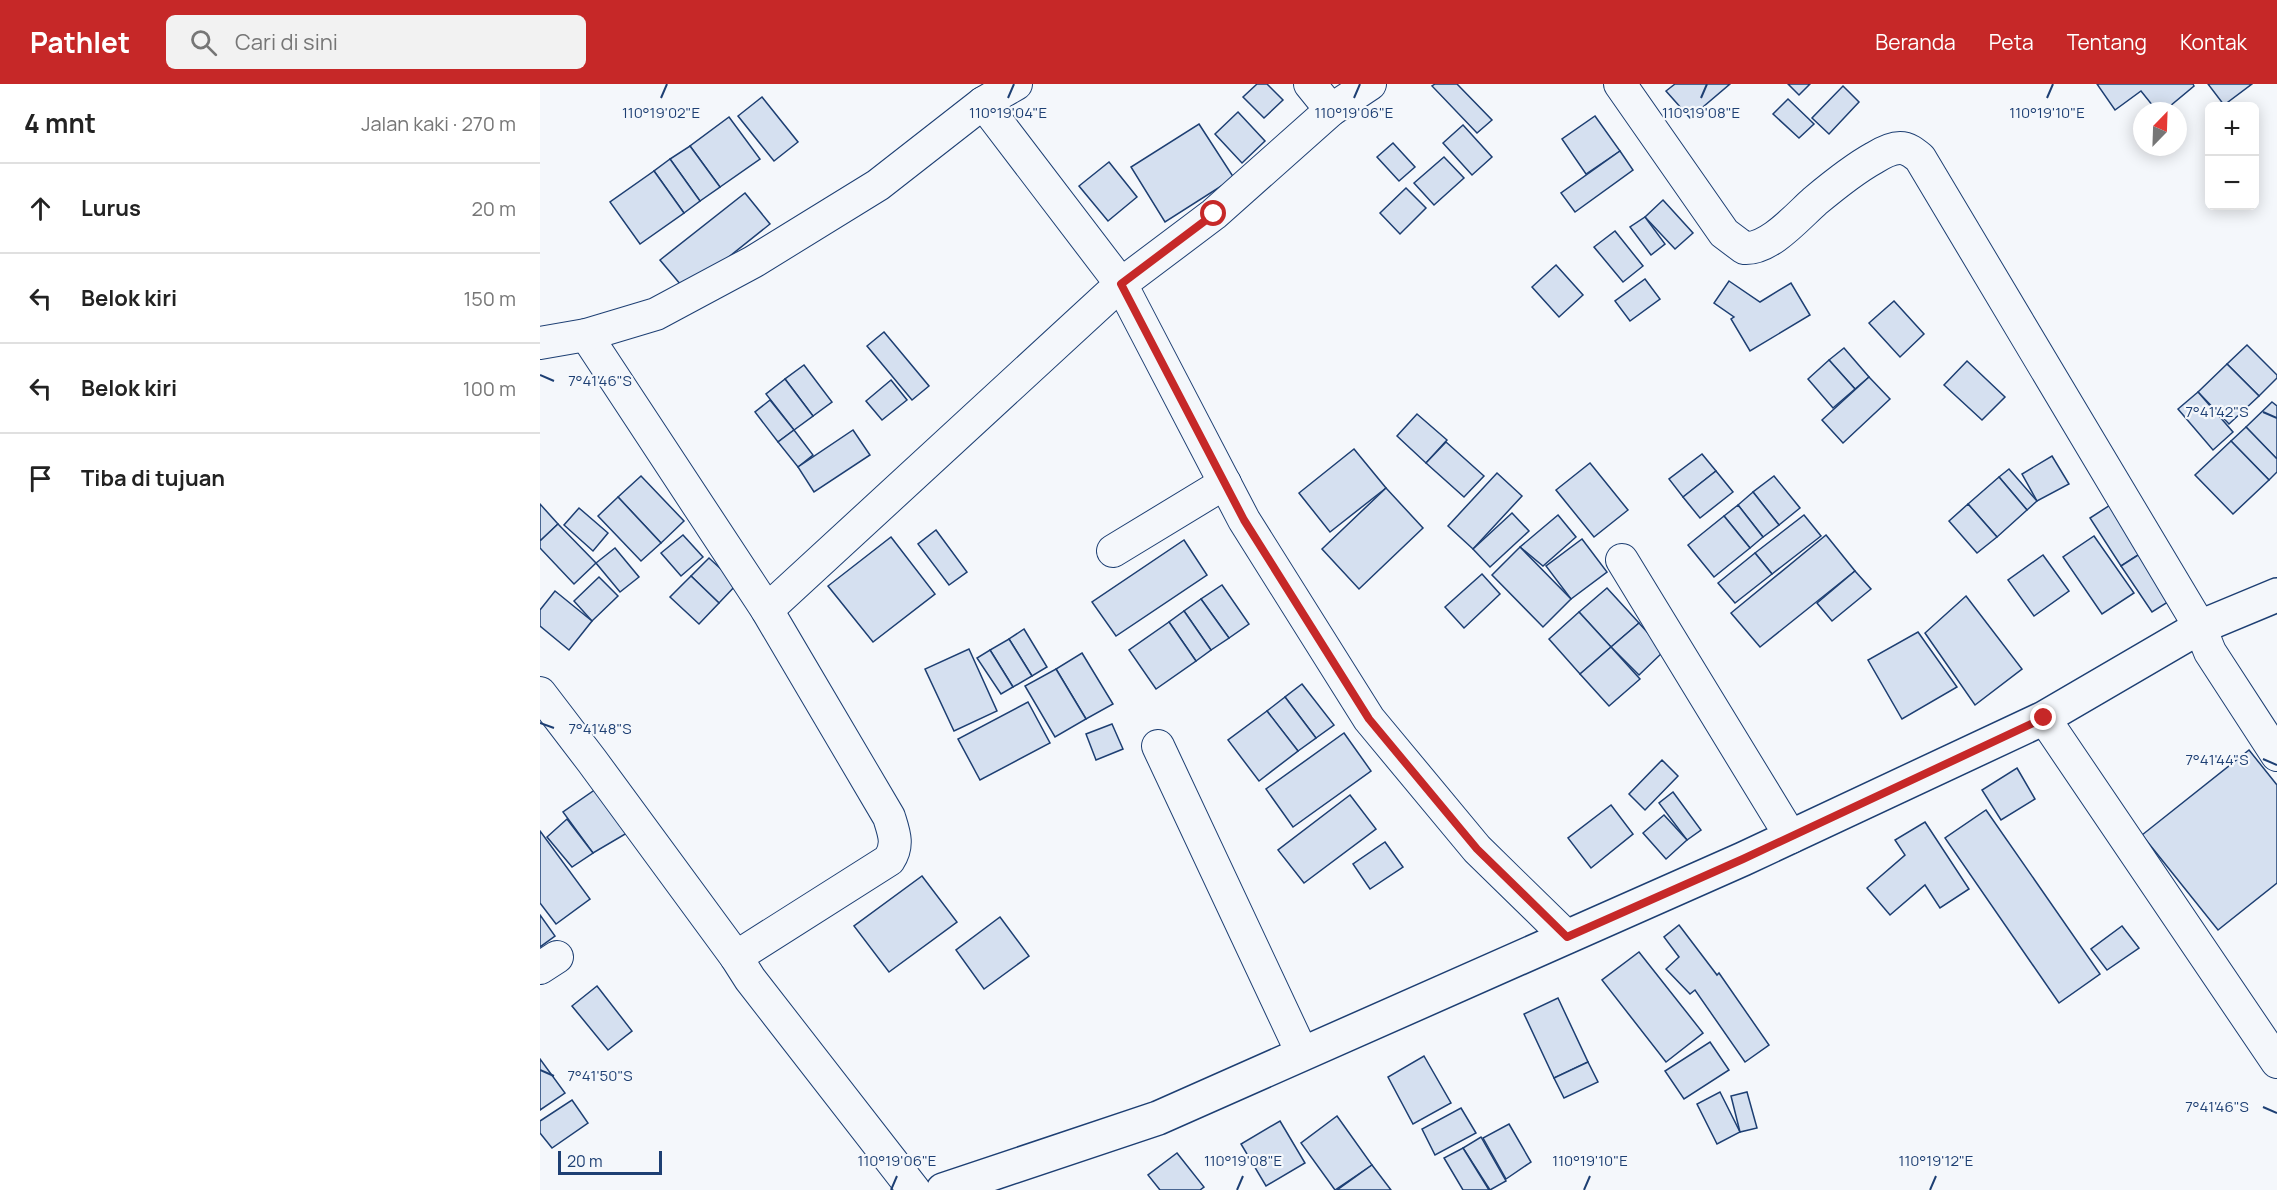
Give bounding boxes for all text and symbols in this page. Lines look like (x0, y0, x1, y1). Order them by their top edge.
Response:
search box (166, 15, 586, 69)
text: Pathlet (30, 23, 130, 61)
icon: search (187, 26, 220, 59)
text: Cari di sini (235, 27, 338, 57)
text: Beranda (1875, 28, 1956, 56)
text: Peta (1989, 28, 2034, 56)
text: Tentang (2067, 28, 2147, 56)
text: Kontak (2180, 28, 2247, 56)
text: 110°19'02"E (622, 102, 700, 123)
text: 110°19'04"E (969, 102, 1047, 123)
text: 110°19'06"E (1315, 102, 1393, 123)
text: 110°19'08"E (1662, 102, 1740, 123)
text: 110°19'10"E (2009, 102, 2085, 123)
north arrow (2133, 102, 2187, 156)
map controls (2205, 102, 2259, 210)
button: + (2205, 102, 2259, 156)
text: 4 mnt (24, 105, 96, 141)
text: Jalan kaki · 270 m (361, 110, 516, 137)
button: − (2205, 156, 2259, 210)
icon: ahead (24, 192, 57, 225)
text: Lurus (81, 193, 141, 223)
text: 20 m (471, 195, 516, 222)
route start (1200, 200, 1226, 226)
icon: left (24, 282, 57, 315)
text: Belok kiri (81, 283, 177, 313)
text: 150 m (463, 285, 516, 312)
text: 7°41'46"S (568, 370, 632, 391)
icon: left (24, 372, 57, 405)
text: Belok kiri (81, 373, 177, 403)
text: 100 m (463, 375, 516, 402)
text: 7°41'42"S (2186, 401, 2248, 422)
icon: arrive (24, 462, 57, 495)
text: Tiba di tujuan (81, 463, 225, 493)
route end (2030, 704, 2056, 730)
text: 7°41'48"S (568, 718, 632, 739)
text: 7°41'44"S (2186, 749, 2248, 770)
text: 7°41'50"S (567, 1065, 633, 1086)
text: 7°41'46"S (2185, 1096, 2249, 1117)
scale bar (558, 1148, 662, 1176)
text: 20 m (567, 1150, 603, 1172)
text: 110°19'06"E (858, 1150, 936, 1171)
text: 110°19'08"E (1204, 1150, 1282, 1171)
text: 110°19'10"E (1552, 1150, 1628, 1171)
text: 110°19'12"E (1899, 1150, 1973, 1171)

